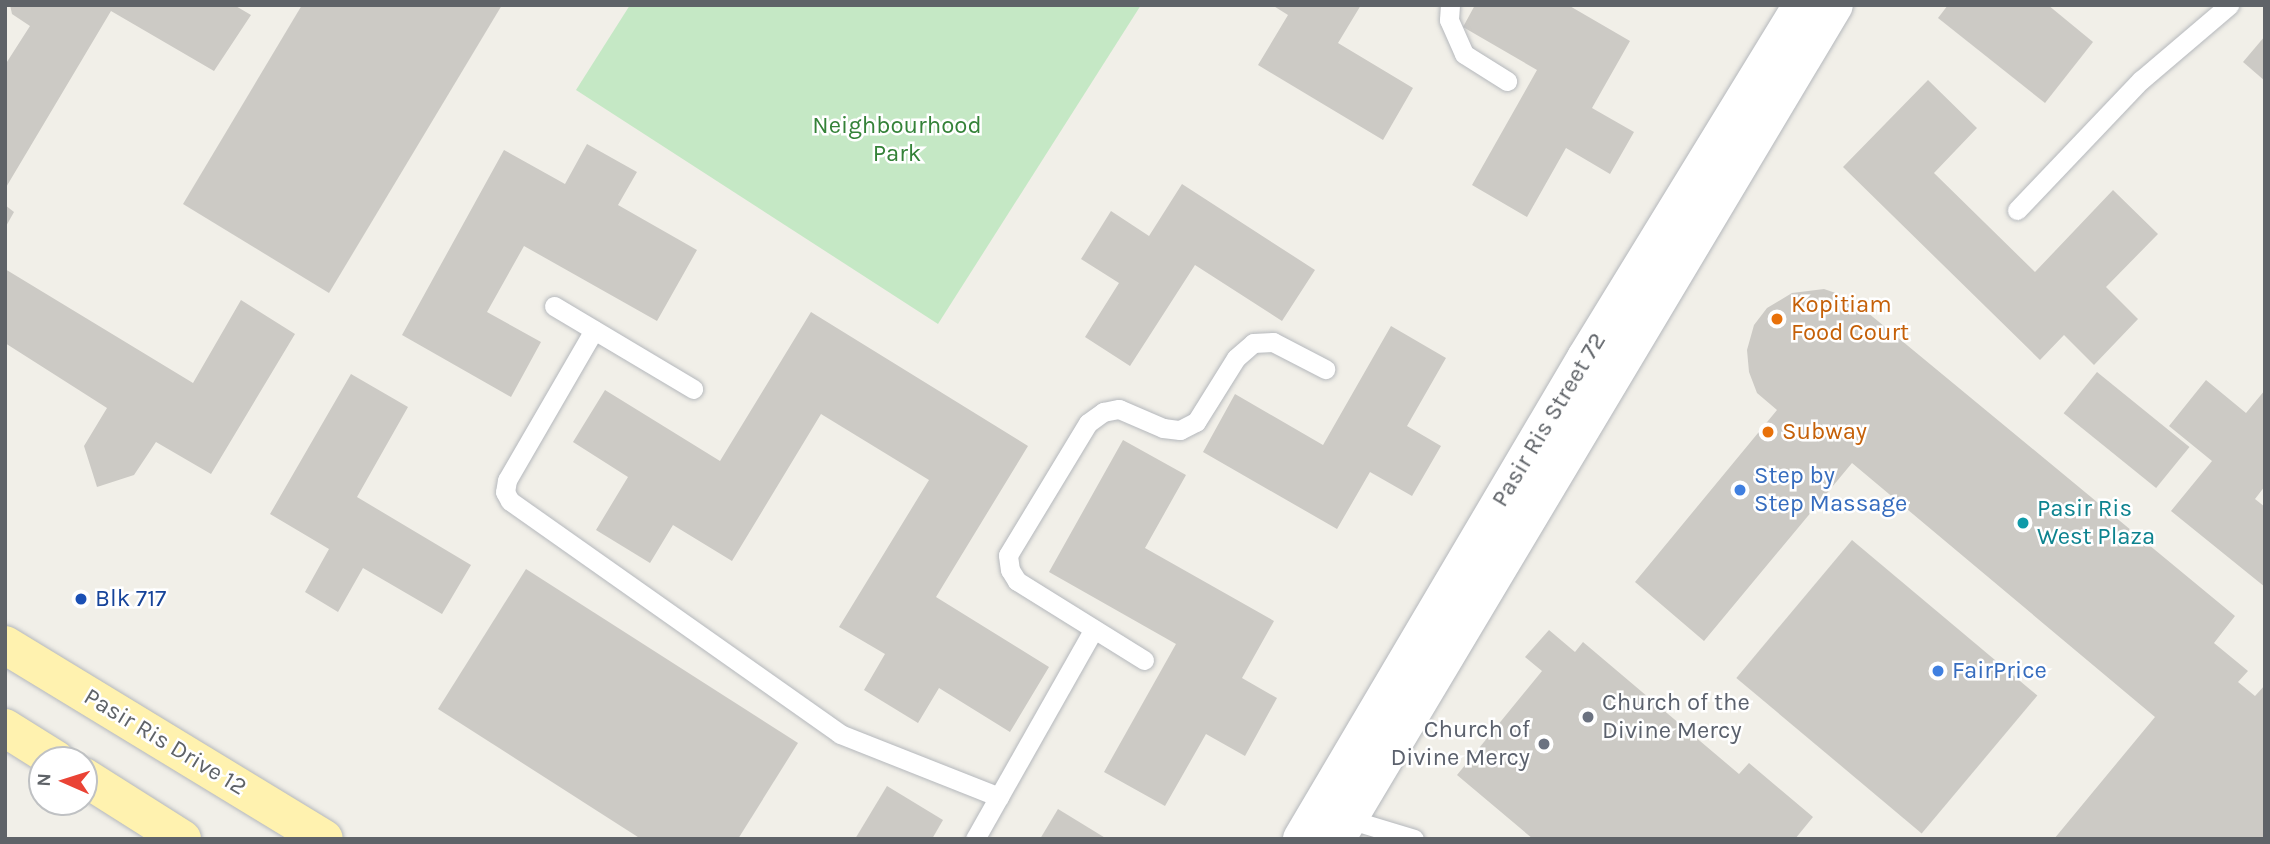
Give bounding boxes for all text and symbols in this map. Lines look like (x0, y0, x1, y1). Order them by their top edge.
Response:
park label: Neighbourhood Park (812, 112, 982, 168)
place label: Kopitiam Food Court (1791, 291, 1909, 347)
marker: Kopitiam Food Court (1769, 311, 1785, 327)
street label: Pasir Ris Street 72 (1486, 328, 1612, 512)
place label: Subway (1782, 418, 1867, 446)
marker: Subway (1760, 424, 1776, 440)
place label: Step by Step Massage (1754, 462, 1907, 518)
marker: Step by Step Massage (1732, 482, 1748, 498)
place label: Pasir Ris West Plaza (2037, 495, 2155, 551)
marker: Pasir Ris West Plaza (2015, 515, 2031, 531)
place label: Blk 717 (95, 585, 166, 613)
marker: Blk 717 (73, 591, 89, 607)
place label: FairPrice (1952, 657, 2047, 685)
marker: FairPrice (1930, 663, 1946, 679)
street label: Pasir Ris Drive 12 (79, 682, 251, 802)
place label: Church of the Divine Mercy (1602, 689, 1750, 745)
marker: Church of the Divine Mercy (1580, 709, 1596, 725)
place label: Church of Divine Mercy (1390, 716, 1530, 772)
marker: Church of Divine Mercy (1536, 736, 1552, 752)
north arrow (28, 746, 98, 816)
text: N (33, 773, 55, 787)

